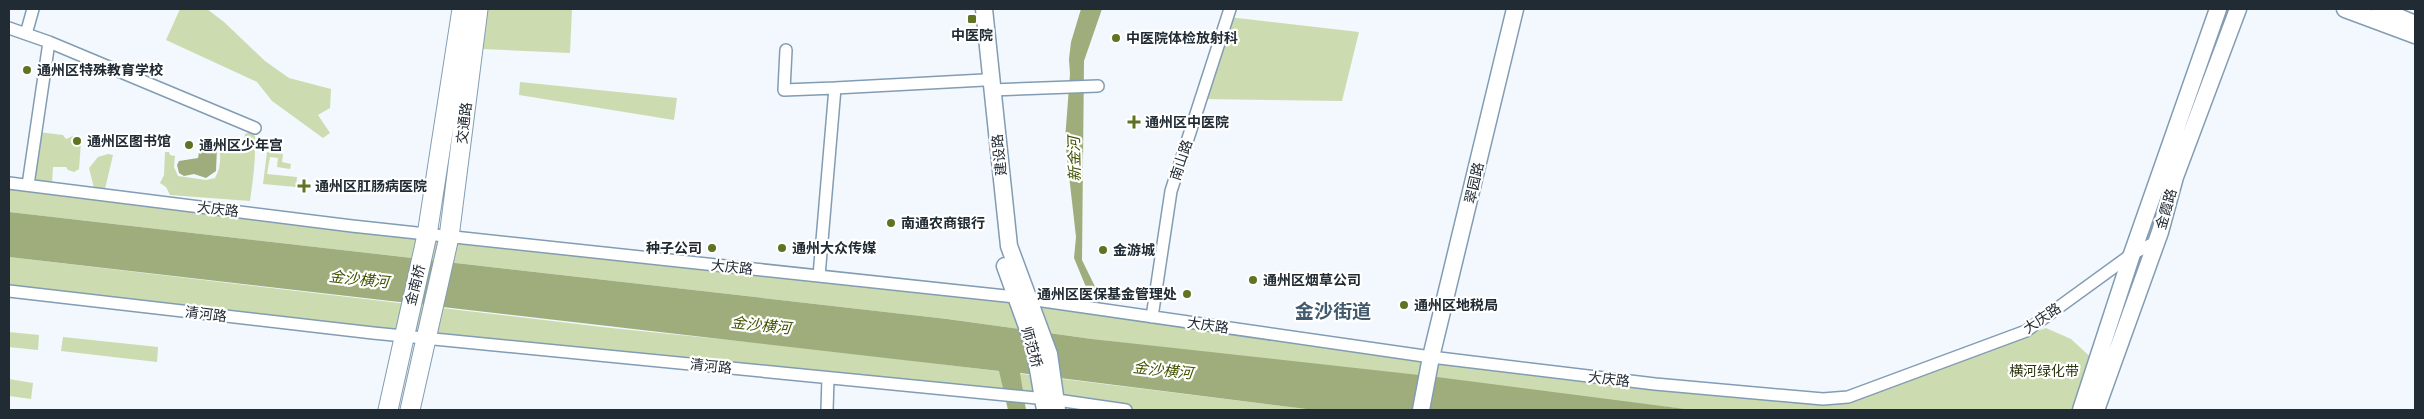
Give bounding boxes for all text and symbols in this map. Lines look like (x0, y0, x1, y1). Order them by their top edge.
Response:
marker: 中医院 (966, 13, 978, 25)
place label: 中医院 (951, 26, 993, 44)
place label: 中医院体检放射科 (1126, 29, 1238, 47)
marker: 中医院体检放射科 (1110, 32, 1122, 44)
place label: 通州区特殊教育学校 (37, 61, 163, 79)
marker: 通州区特殊教育学校 (21, 64, 33, 76)
street label: 交通路 (453, 101, 475, 145)
place label: 通州区中医院 (1145, 113, 1229, 131)
marker: 通州区中医院 (1127, 115, 1141, 129)
place label: 通州区图书馆 (87, 132, 171, 150)
street label: 建设路 (988, 133, 1010, 177)
water label: 新金河 (1064, 133, 1084, 182)
marker: 通州区图书馆 (71, 135, 83, 147)
place label: 通州区少年宫 (199, 136, 283, 154)
street label: 南山路 (1166, 137, 1196, 183)
marker: 通州区少年宫 (183, 139, 195, 151)
street label: 翠园路 (1461, 161, 1487, 205)
place label: 通州区肛肠病医院 (315, 177, 427, 195)
marker: 通州区肛肠病医院 (297, 179, 311, 193)
street label: 金霞路 (2152, 186, 2180, 232)
street label: 大庆路 (196, 198, 240, 220)
place label: 南通农商银行 (901, 214, 985, 232)
marker: 南通农商银行 (885, 217, 897, 229)
place label: 种子公司 (646, 239, 702, 257)
place label: 通州大众传媒 (792, 239, 877, 257)
place label: 金游城 (1113, 241, 1155, 259)
marker: 种子公司 (706, 242, 718, 254)
marker: 通州大众传媒 (776, 242, 788, 254)
marker: 金游城 (1097, 244, 1109, 256)
street label: 大庆路 (710, 256, 754, 278)
street label: 金南桥 (401, 262, 429, 308)
water label: 金沙横河 (328, 266, 393, 292)
place label: 通州区烟草公司 (1263, 271, 1361, 289)
marker: 通州区烟草公司 (1247, 274, 1259, 286)
place label: 通州区医保基金管理处 (1037, 285, 1177, 303)
marker: 通州区医保基金管理处 (1181, 288, 1193, 300)
place label: 通州区地税局 (1414, 296, 1498, 314)
district label: 金沙街道 (1295, 299, 1371, 323)
marker: 通州区地税局 (1398, 299, 1410, 311)
street label: 大庆路 (2020, 299, 2064, 337)
street label: 清河路 (184, 303, 228, 325)
water label: 金沙横河 (730, 312, 795, 338)
street label: 大庆路 (1186, 313, 1230, 337)
street label: 师范桥 (1018, 324, 1046, 370)
street label: 清河路 (689, 355, 733, 377)
water label: 金沙横河 (1132, 357, 1197, 383)
park label: 横河绿化带 (2009, 362, 2079, 380)
street label: 大庆路 (1587, 368, 1631, 390)

